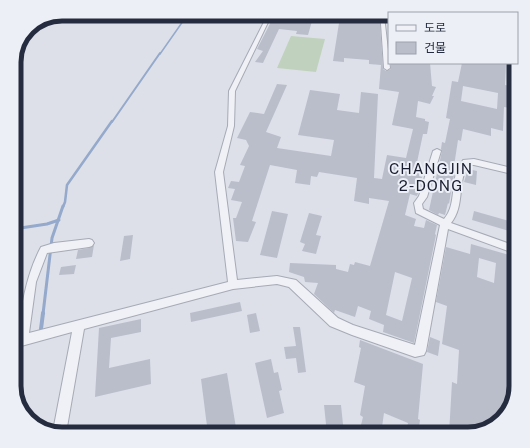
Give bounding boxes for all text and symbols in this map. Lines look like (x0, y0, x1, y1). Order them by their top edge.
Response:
legend (388, 12, 518, 64)
text: 도로 (424, 21, 446, 35)
text: 건물 (424, 41, 446, 55)
district label: CHANGJIN 2-DONG (389, 160, 473, 194)

